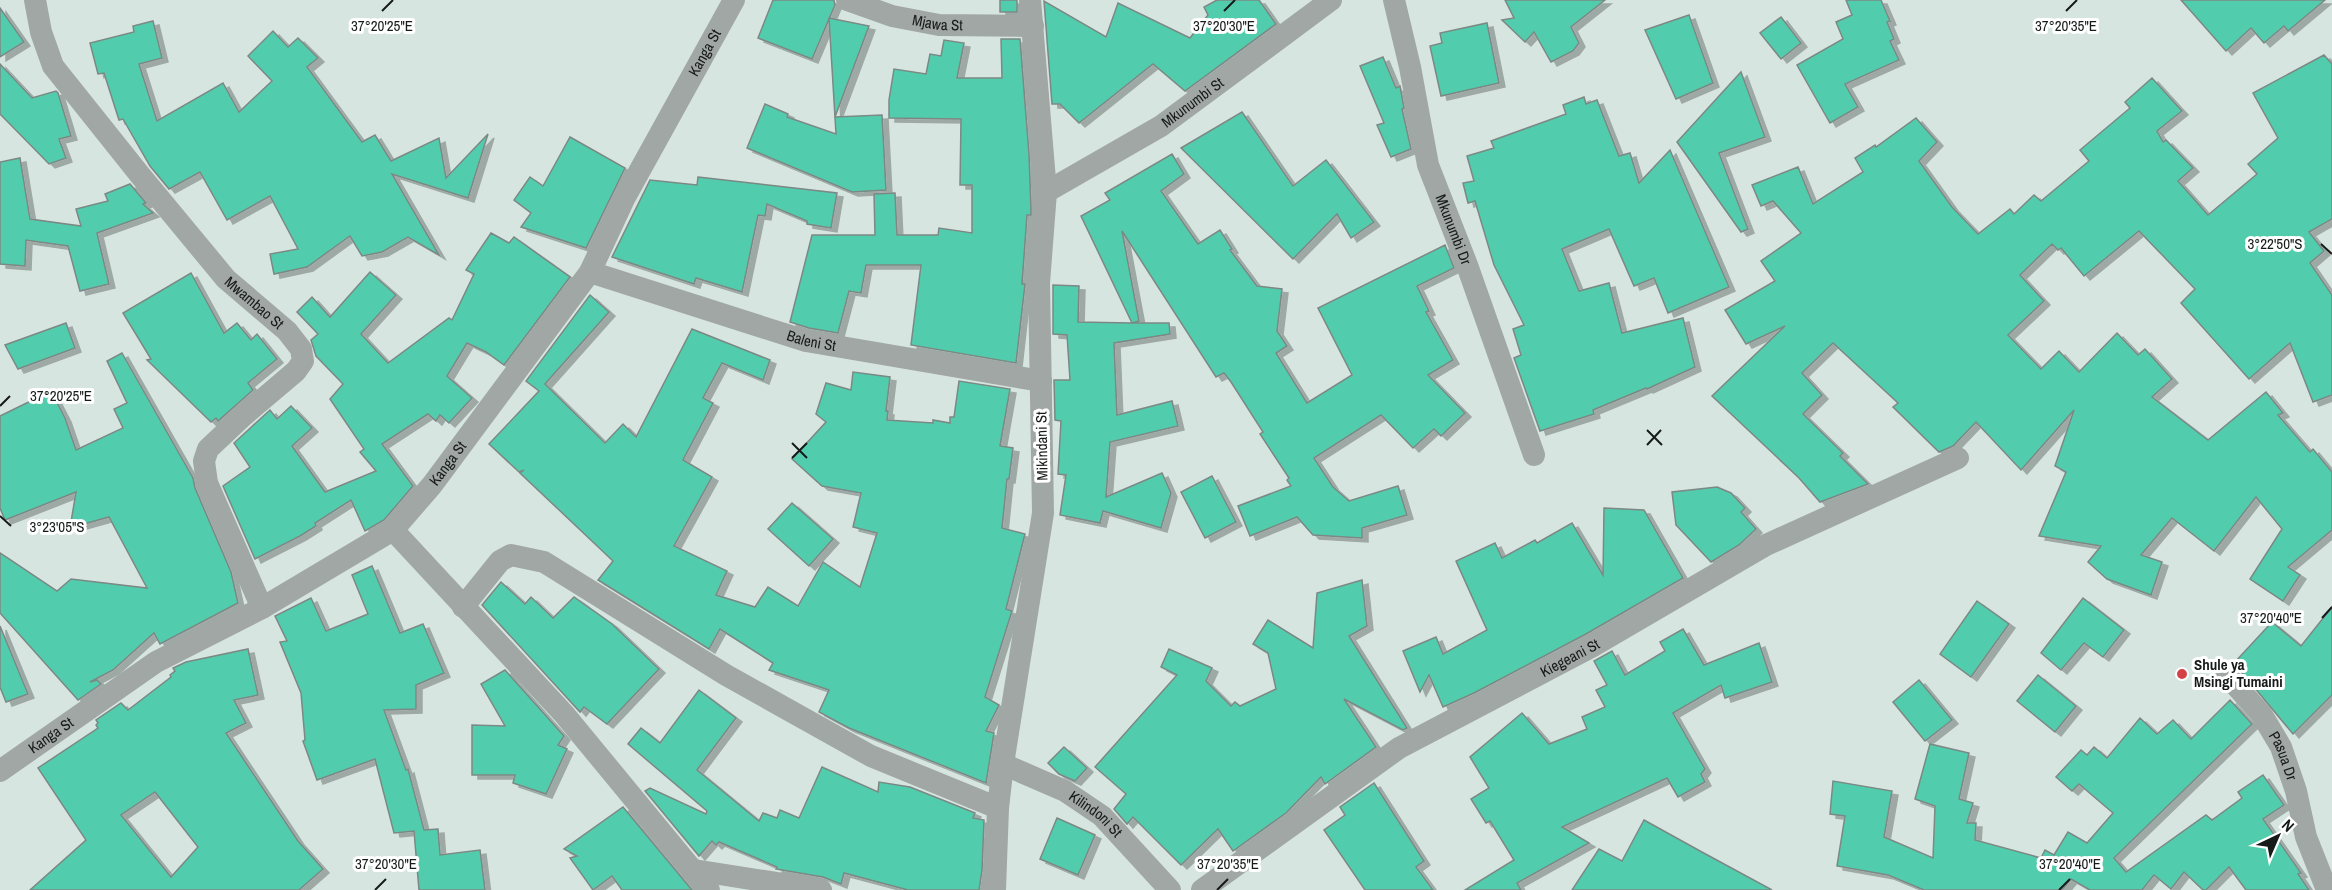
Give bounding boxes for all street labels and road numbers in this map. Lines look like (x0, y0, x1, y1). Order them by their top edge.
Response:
street label: Mjawa St (911, 9, 963, 35)
street label: Kanga St (683, 25, 726, 80)
street label: Mkunumbi St (1157, 72, 1228, 132)
street label: Mkunumbi Dr (1431, 191, 1477, 268)
street label: Mwambao St (220, 271, 289, 334)
street label: Baleni St (784, 325, 838, 356)
street label: Mikindani St (1030, 411, 1053, 481)
street label: Kanga St (424, 436, 471, 490)
street label: Kiegeani St (1536, 633, 1604, 682)
street label: Kanga St (24, 712, 78, 758)
street label: Pasua Dr (2264, 727, 2303, 783)
street label: Kilindoni St (1065, 786, 1128, 842)

